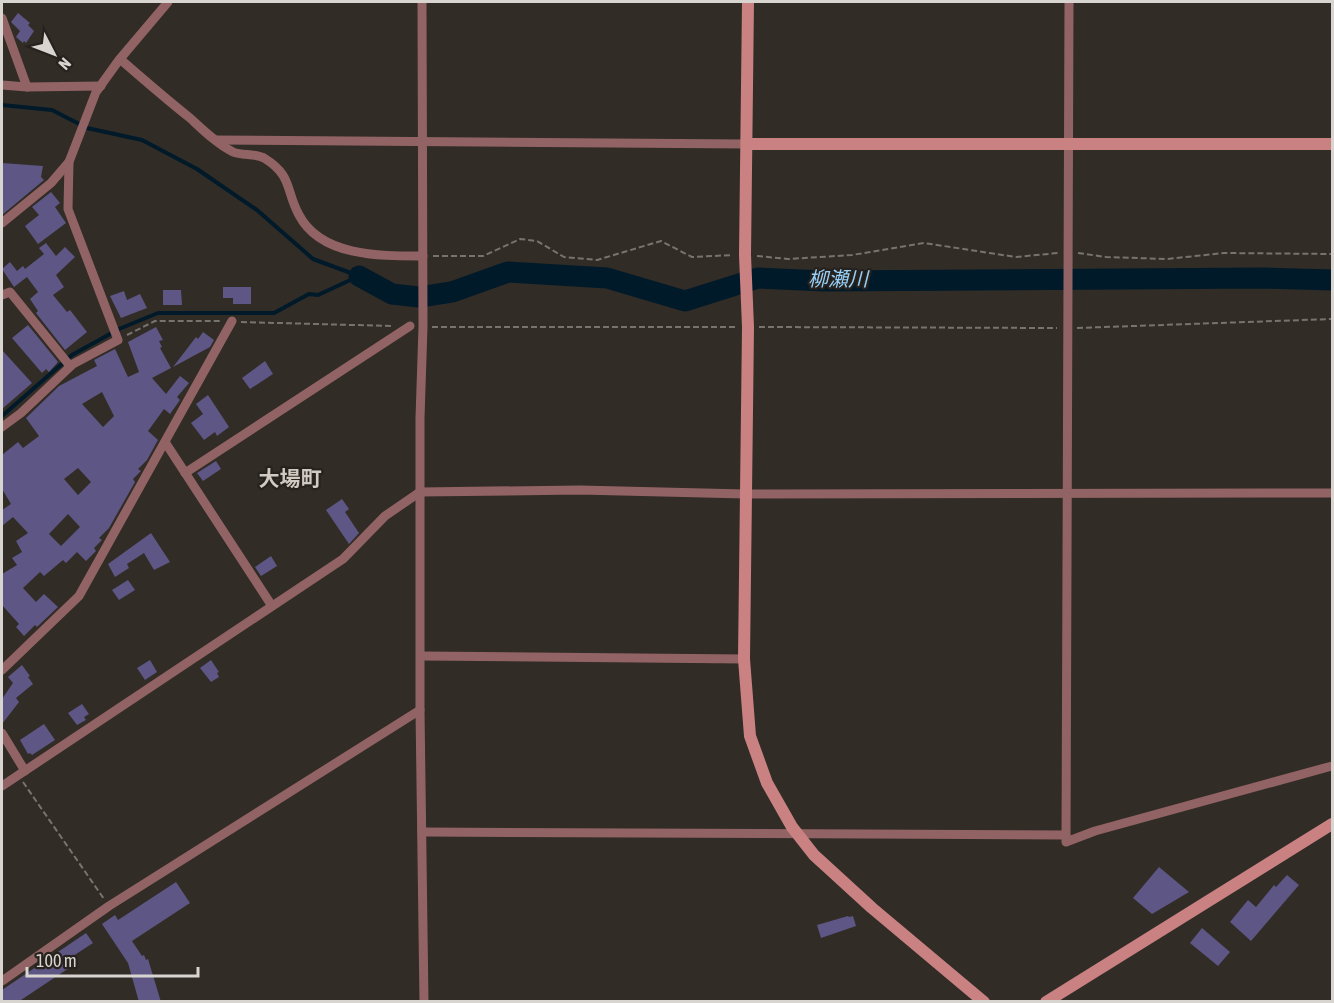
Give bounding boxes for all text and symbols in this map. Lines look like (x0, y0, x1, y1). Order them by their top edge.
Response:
north arrow (24, 24, 84, 84)
text: N (55, 55, 75, 74)
water label: 柳瀬川 (808, 267, 870, 290)
district label: 大場町 (259, 466, 322, 490)
scale bar (27, 940, 198, 978)
text: 100 m (36, 950, 77, 971)

